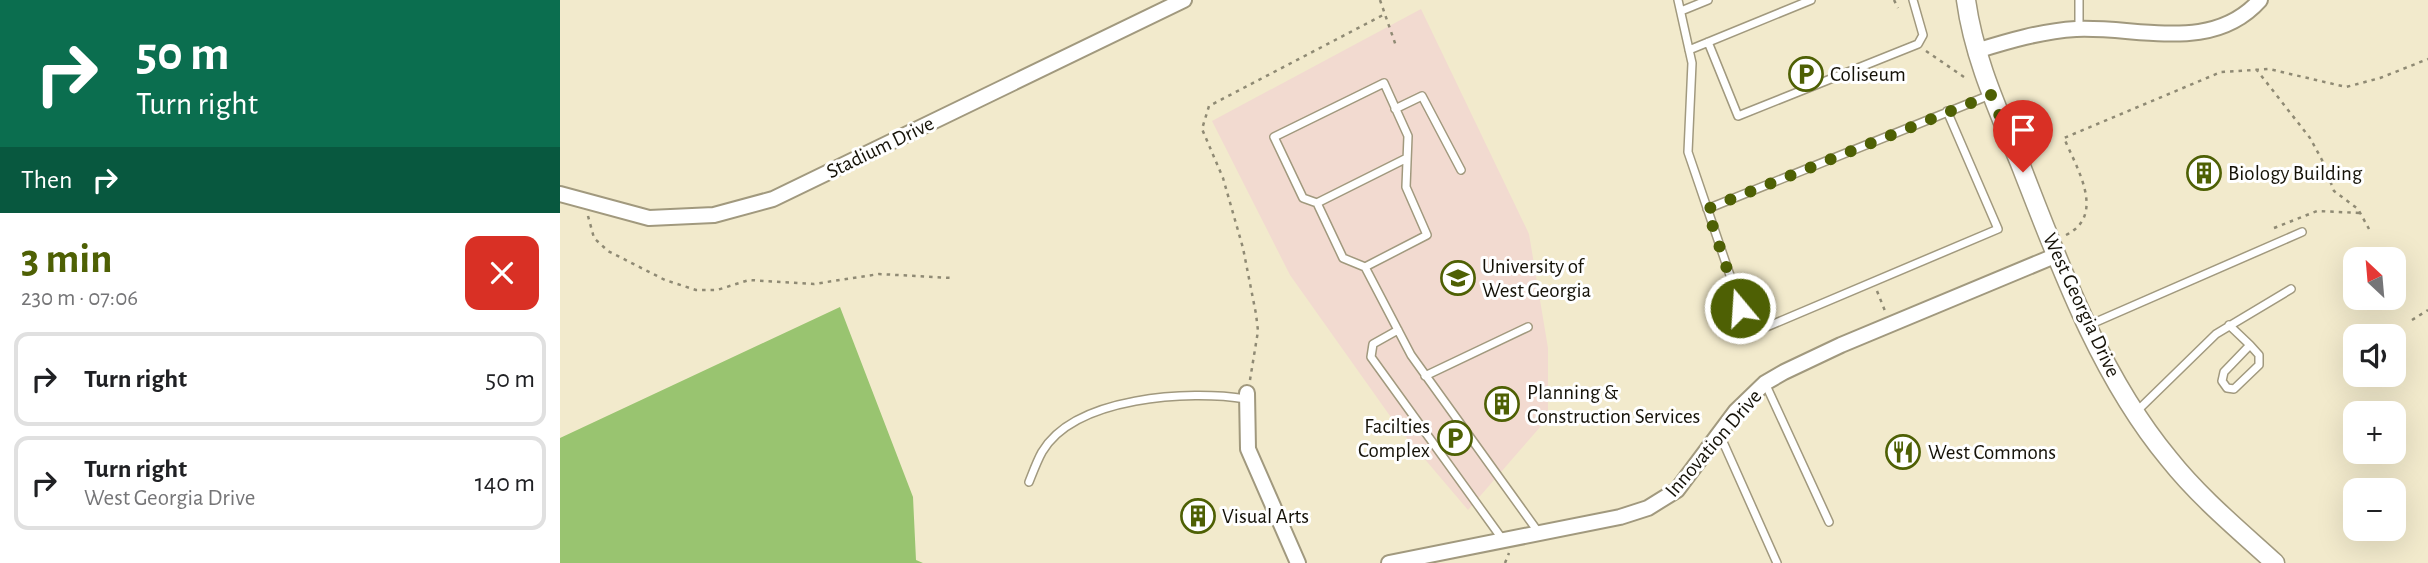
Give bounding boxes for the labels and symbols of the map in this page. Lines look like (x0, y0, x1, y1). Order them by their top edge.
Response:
parking icon: Coliseum (1787, 55, 1825, 93)
place label: Coliseum (1830, 64, 1906, 85)
pin (1993, 100, 2053, 172)
street label: Stadium Drive (823, 112, 937, 182)
building icon: Biology Building (2185, 154, 2223, 192)
place label: Biology Building (2228, 163, 2363, 184)
street label: West Georgia Drive (2039, 230, 2124, 381)
north arrow (2343, 247, 2406, 310)
place label: University of West Georgia (1482, 256, 1591, 301)
school or university icon: University of West Georgia (1439, 259, 1477, 297)
position arrow (1703, 271, 1777, 345)
place label: Planning & Construction Services (1527, 382, 1700, 427)
building icon: Planning & Construction Services (1483, 385, 1521, 423)
street label: Innovation Drive (1661, 385, 1766, 501)
place label: Facilties Complex (1358, 416, 1430, 461)
parking icon: Facilties Complex (1436, 419, 1474, 457)
restaurant icon: West Commons (1884, 433, 1922, 471)
place label: West Commons (1928, 442, 2056, 463)
building icon: Visual Arts (1179, 497, 1217, 535)
place label: Visual Arts (1222, 506, 1309, 527)

